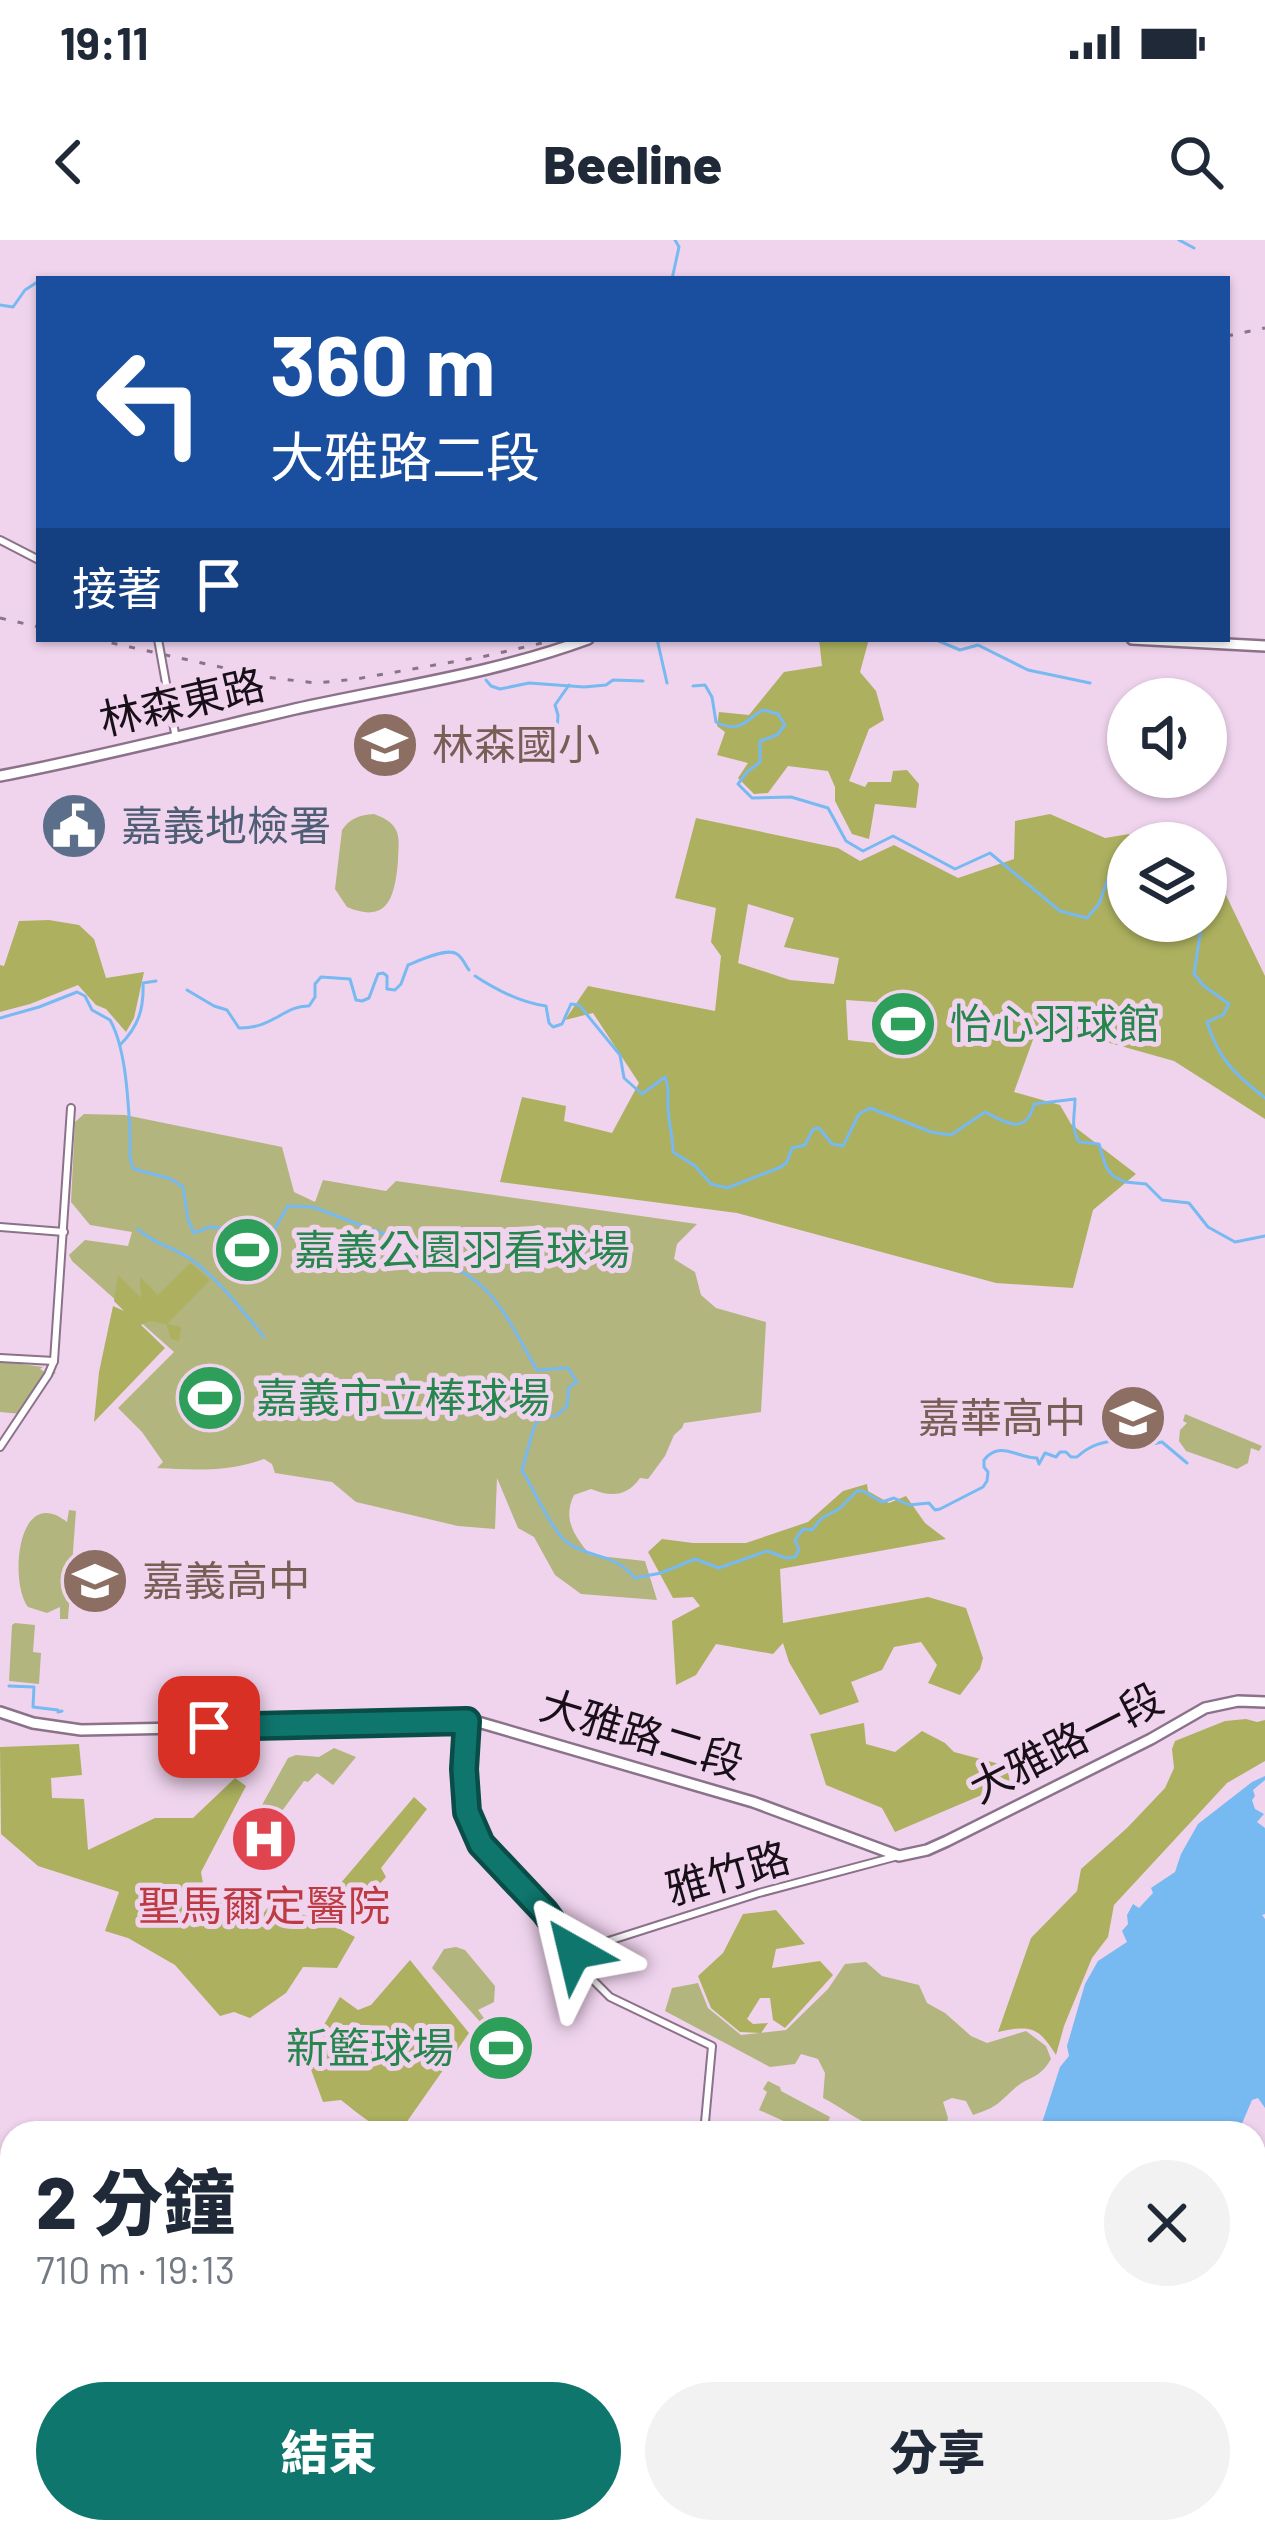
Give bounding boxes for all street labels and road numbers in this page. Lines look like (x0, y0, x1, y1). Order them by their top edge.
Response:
street label: 林森東路 (94, 657, 269, 743)
street label: 大雅路一段 (960, 1671, 1170, 1811)
street label: 大雅路二段 (535, 1677, 750, 1787)
street label: 雅竹路 (660, 1830, 795, 1912)

